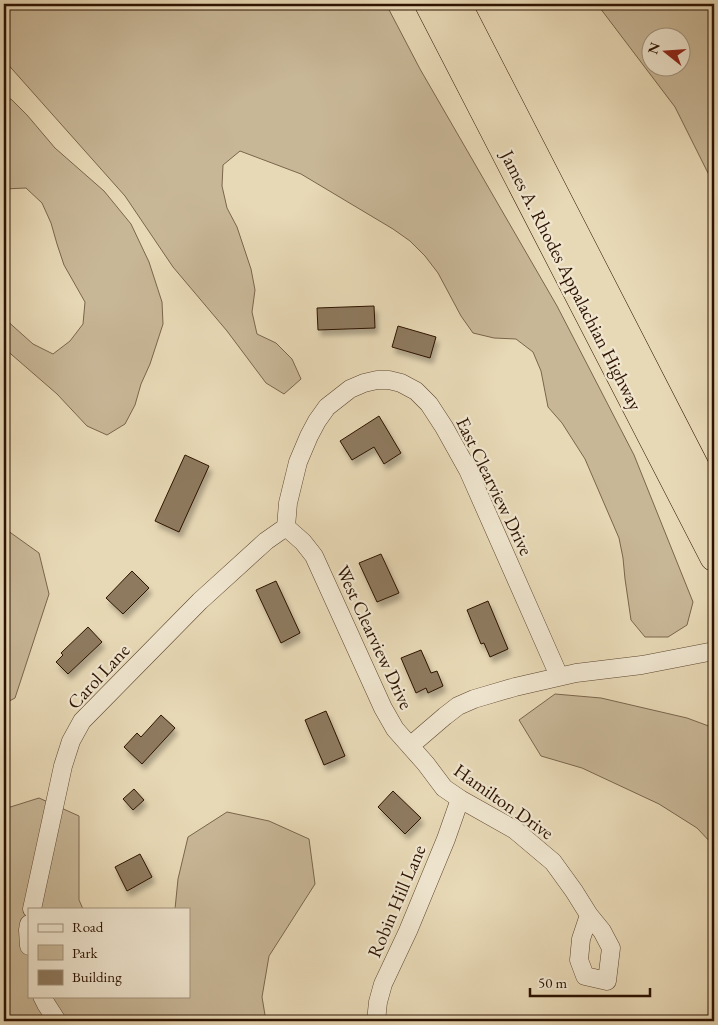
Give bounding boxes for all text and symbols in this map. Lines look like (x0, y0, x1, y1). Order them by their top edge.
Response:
north arrow (640, 28, 690, 78)
text: N (643, 40, 664, 56)
street label: James A. Rhodes Appalachian Highway (494, 144, 649, 415)
street label: East Clearview Drive (450, 413, 539, 560)
street label: West Clearview Drive (330, 561, 419, 713)
street label: Carol Lane (62, 638, 135, 714)
street label: Hamilton Drive (449, 758, 559, 845)
street label: Robin Hill Lane (361, 841, 431, 961)
legend (28, 908, 190, 998)
text: Road (72, 917, 104, 936)
text: Park (72, 943, 99, 962)
scale bar (530, 965, 650, 997)
text: Building (72, 967, 122, 986)
text: 50 m (538, 973, 567, 992)

